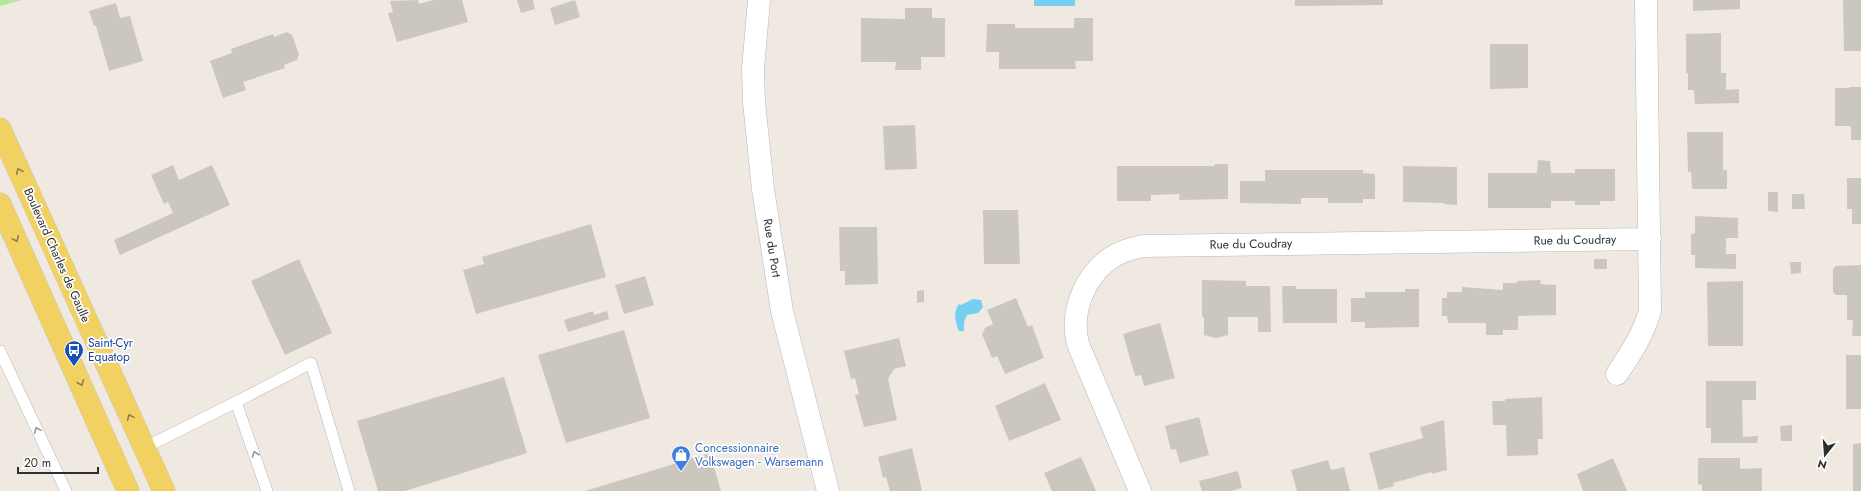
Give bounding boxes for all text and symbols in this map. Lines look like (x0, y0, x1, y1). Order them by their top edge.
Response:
one-way arrow (16, 168, 24, 175)
street label: Boulevard Charles de Gaulle (19, 185, 95, 325)
street label: Rue du Port (758, 217, 786, 279)
street label: Rue du Coudray (1534, 230, 1617, 250)
street label: Rue du Coudray (1210, 234, 1293, 254)
one-way arrow (11, 235, 19, 243)
place label: Saint-Cyr Equatop (88, 334, 134, 366)
bus stop icon: Saint-Cyr Equatop (63, 339, 85, 367)
one-way arrow (76, 379, 84, 387)
one-way arrow (127, 414, 135, 422)
one-way arrow (34, 427, 42, 435)
north arrow (1805, 435, 1845, 475)
place label: Concessionnaire Volkswagen - Warsemann (695, 439, 824, 471)
shop icon: Concessionnaire Volkswagen - Warsemann (670, 444, 692, 472)
scale bar (18, 449, 98, 475)
one-way arrow (251, 451, 259, 458)
text: 20 m (24, 454, 51, 472)
text: N (1816, 456, 1829, 473)

